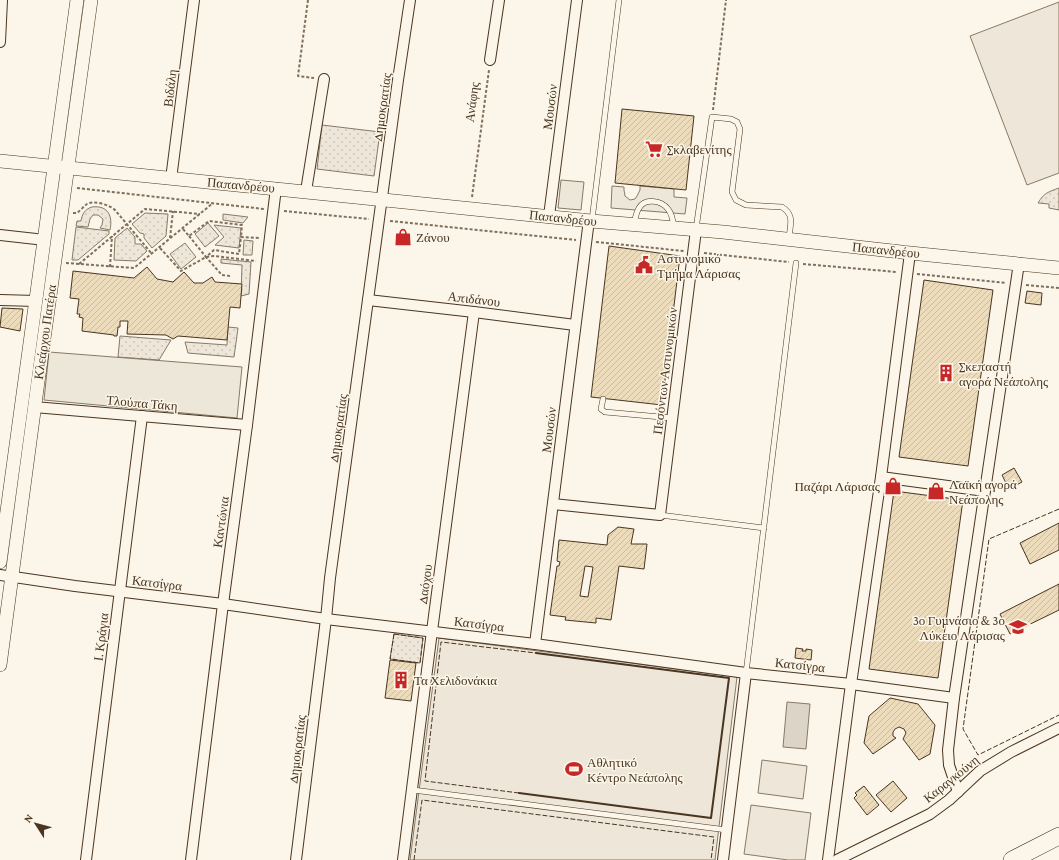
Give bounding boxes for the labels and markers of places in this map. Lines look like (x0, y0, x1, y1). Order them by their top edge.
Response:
supermarket icon: Σκλαβενίτης (644, 139, 664, 159)
place label: Σκλαβενίτης (667, 142, 732, 157)
shop icon: Ζάνου (393, 227, 413, 247)
place label: Ζάνου (416, 230, 450, 245)
place label: Αστυνομικό Τμήμα Λάρισας (657, 251, 741, 281)
public building icon: Αστυνομικό Τμήμα Λάρισας (634, 255, 654, 275)
place label: Σκεπαστή αγορά Νεάπολης (959, 359, 1049, 389)
building icon: Σκεπαστή αγορά Νεάπολης (936, 363, 956, 383)
shop icon: Παζάρι Λάρισας (883, 476, 903, 496)
place label: Λαϊκή αγορά Νεάπολης (949, 477, 1017, 507)
place label: Παζάρι Λάρισας (794, 479, 881, 494)
shop icon: Λαϊκή αγορά Νεάπολης (926, 481, 946, 501)
place label: 3ο Γυμνάσιο & 3ο Λύκειο Λάρισας (913, 613, 1006, 643)
school or university icon: 3ο Γυμνάσιο & 3ο Λύκειο Λάρισας (1008, 617, 1028, 637)
building icon: Τα Χελιδονάκια (391, 670, 411, 690)
place label: Τα Χελιδονάκια (414, 673, 497, 688)
place label: Αθλητικό Κέντρο Νεάπολης (587, 755, 684, 785)
sports icon: Αθλητικό Κέντρο Νεάπολης (564, 759, 584, 779)

